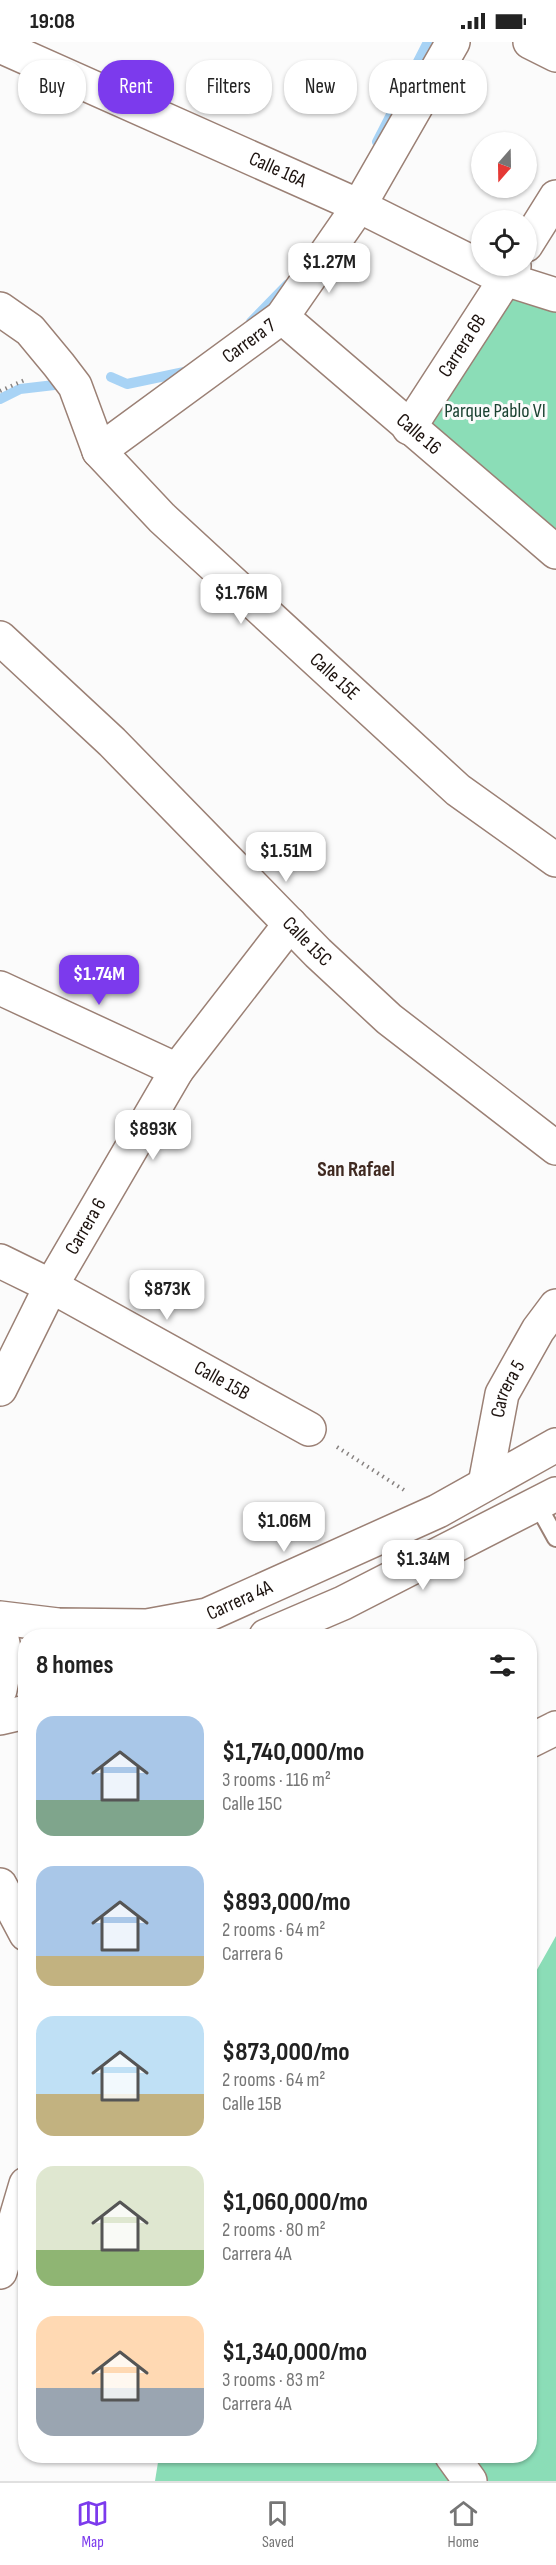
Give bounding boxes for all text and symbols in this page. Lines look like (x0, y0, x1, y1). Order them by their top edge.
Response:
text: 19:08 (30, 8, 75, 35)
chip: Buy (18, 60, 86, 114)
chip: Rent (98, 60, 174, 114)
chip: Filters (186, 60, 272, 114)
chip: New (284, 60, 357, 114)
chip: Apartment (369, 60, 487, 114)
north arrow (471, 132, 537, 198)
map controls (471, 132, 537, 276)
street label: Calle 16A (245, 147, 310, 193)
button: locate (471, 210, 537, 276)
pin: $1.27M (280, 243, 378, 294)
text: $1.27M (302, 250, 356, 274)
street label: Carrera 6B (433, 310, 492, 382)
street label: Carrera 7 (218, 314, 281, 369)
park label: Parque Pablo VI (444, 399, 546, 423)
street label: Calle 16 (391, 408, 446, 460)
pin: $1.76M (192, 574, 290, 625)
text: $1.76M (214, 581, 268, 605)
street label: Calle 15E (305, 648, 364, 705)
pin: $1.51M (237, 832, 335, 883)
text: $1.51M (260, 839, 312, 863)
street label: Calle 15C (277, 912, 337, 972)
pin: $1.74M (50, 955, 148, 1006)
text: $1.74M (73, 962, 125, 986)
pin: $893K (111, 1110, 195, 1161)
text: $893K (129, 1117, 177, 1141)
district label: San Rafael (317, 1157, 395, 1182)
street label: Carrera 6 (60, 1194, 112, 1259)
pin: $873K (125, 1270, 209, 1321)
text: $873K (143, 1277, 191, 1301)
street label: Calle 15B (190, 1356, 254, 1406)
street label: Carrera 5 (486, 1356, 530, 1420)
pin: $1.06M (235, 1502, 333, 1553)
text: $1.06M (257, 1509, 311, 1533)
pin: $1.34M (374, 1540, 472, 1591)
text: $1.34M (396, 1547, 450, 1571)
street label: Carrera 4A (203, 1575, 276, 1626)
icon: filters (486, 1649, 519, 1682)
text: 8 homes (36, 1650, 114, 1681)
text: $1,740,000/mo (222, 1737, 364, 1768)
icon: home (84, 1740, 156, 1812)
text: 3 rooms · 116 m² (222, 1768, 331, 1792)
text: Calle 15C (222, 1792, 282, 1816)
text: $893,000/mo (222, 1887, 351, 1918)
icon: home (84, 1890, 156, 1962)
text: 2 rooms · 64 m² (222, 1918, 326, 1942)
text: Carrera 6 (222, 1942, 283, 1966)
text: $873,000/mo (222, 2037, 350, 2068)
icon: home (84, 2040, 156, 2112)
text: 2 rooms · 64 m² (222, 2068, 326, 2092)
text: Calle 15B (222, 2092, 282, 2116)
text: $1,060,000/mo (222, 2187, 368, 2218)
icon: home (84, 2190, 156, 2262)
text: 2 rooms · 80 m² (222, 2218, 326, 2242)
text: Carrera 4A (222, 2242, 291, 2266)
text: $1,340,000/mo (222, 2337, 367, 2368)
icon: home (84, 2340, 156, 2412)
text: 3 rooms · 83 m² (222, 2368, 325, 2392)
text: Carrera 4A (222, 2392, 291, 2416)
tab: Map (76, 2497, 109, 2552)
tab: Saved (261, 2497, 294, 2552)
tab: Home (447, 2497, 480, 2552)

